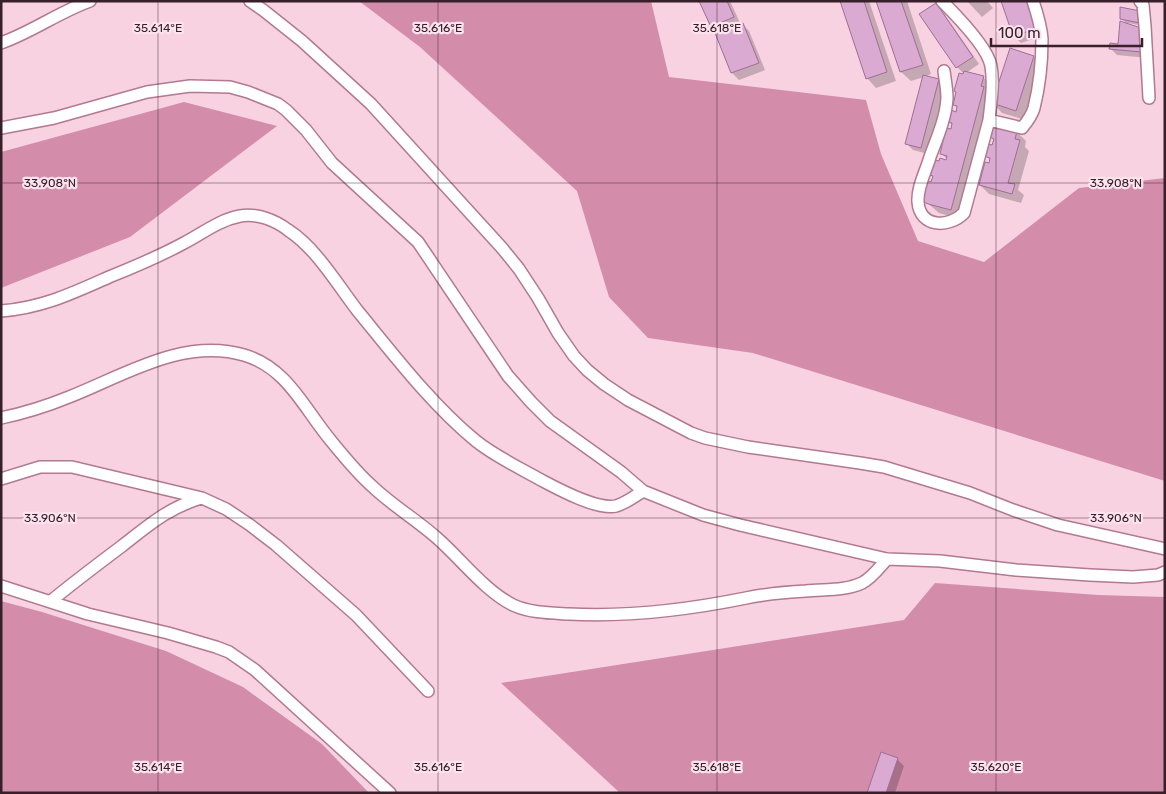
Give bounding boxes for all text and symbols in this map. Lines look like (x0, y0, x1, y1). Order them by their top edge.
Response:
scale bar (991, 15, 1142, 47)
text: 35.614°E (134, 21, 182, 35)
text: 35.616°E (414, 21, 462, 35)
text: 35.618°E (693, 21, 741, 35)
text: 100 m (998, 24, 1040, 42)
text: 33.908°N (24, 176, 76, 190)
text: 33.908°N (1090, 176, 1142, 190)
text: 33.906°N (24, 511, 76, 525)
text: 33.906°N (1090, 511, 1142, 525)
text: 35.614°E (134, 760, 182, 774)
text: 35.616°E (414, 760, 462, 774)
text: 35.618°E (693, 760, 741, 774)
text: 35.620°E (971, 760, 1021, 774)

